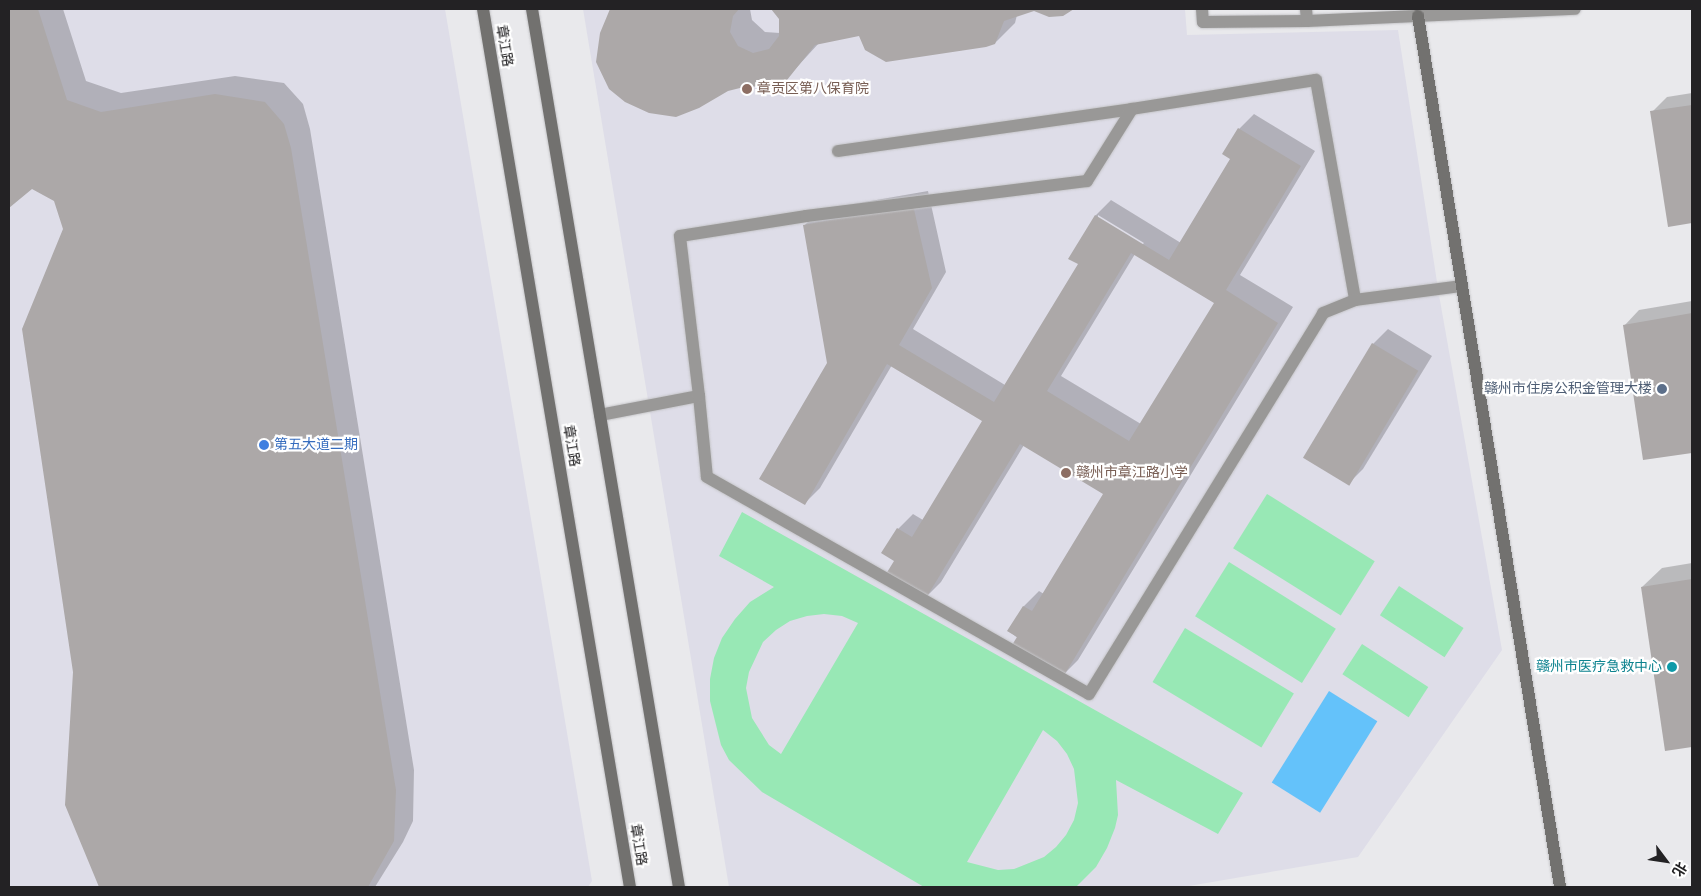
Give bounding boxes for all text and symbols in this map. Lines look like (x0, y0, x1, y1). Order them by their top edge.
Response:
street label: 章江路 (492, 24, 516, 68)
place label: 章贡区第八保育院 (757, 81, 869, 97)
marker: 章贡区第八保育院 (741, 83, 753, 95)
place label: 赣州市住房公积金管理大楼 (1484, 381, 1652, 397)
marker: 赣州市住房公积金管理大楼 (1656, 383, 1668, 395)
street label: 章江路 (559, 424, 583, 468)
place label: 第五大道二期 (274, 437, 358, 453)
marker: 第五大道二期 (258, 439, 270, 451)
place label: 赣州市章江路小学 (1076, 465, 1188, 481)
marker: 赣州市章江路小学 (1060, 467, 1072, 479)
place label: 赣州市医疗急救中心 (1536, 659, 1662, 675)
marker: 赣州市医疗急救中心 (1666, 661, 1678, 673)
street label: 章江路 (626, 823, 650, 867)
north arrow (1641, 836, 1691, 886)
text: 北 (1669, 859, 1688, 878)

